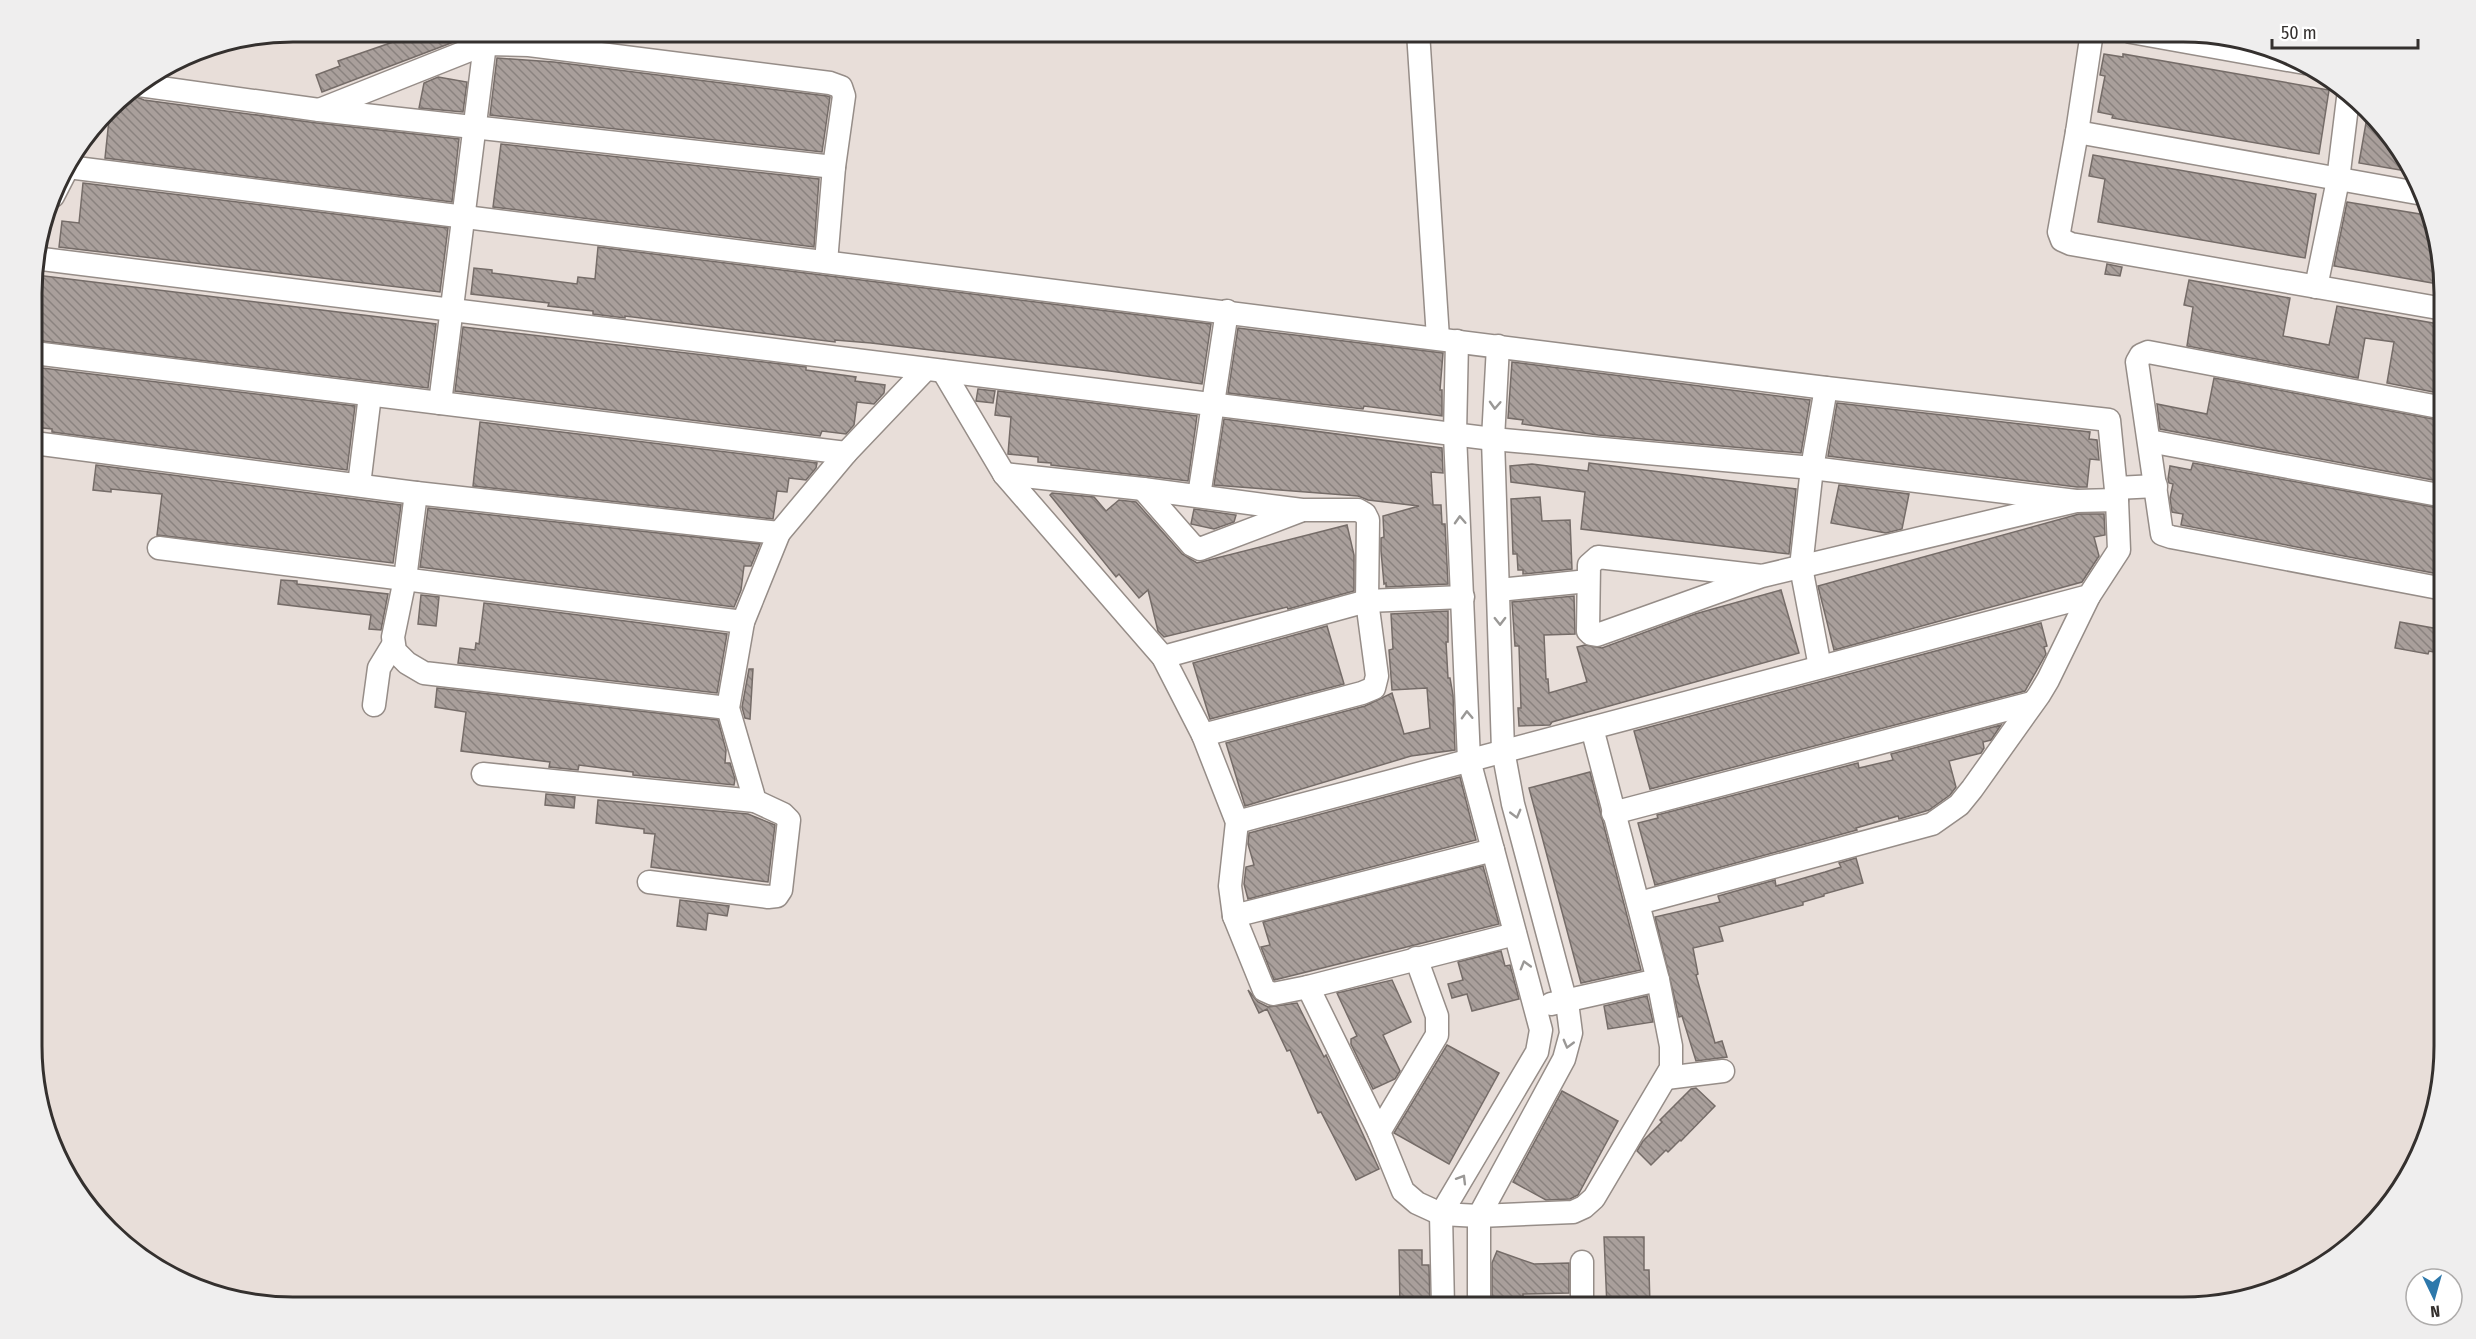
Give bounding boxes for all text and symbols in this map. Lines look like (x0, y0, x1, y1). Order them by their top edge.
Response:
scale bar (2272, 12, 2418, 50)
text: 50 m (2281, 22, 2317, 44)
one-way arrow (1488, 400, 1501, 409)
one-way arrow (1454, 516, 1467, 525)
one-way arrow (1494, 616, 1506, 625)
one-way arrow (1460, 710, 1473, 719)
one-way arrow (1508, 809, 1521, 819)
one-way arrow (1519, 960, 1532, 970)
one-way arrow (1563, 1039, 1576, 1049)
one-way arrow (1455, 1175, 1466, 1185)
north arrow (2404, 1267, 2464, 1327)
text: N (2430, 1302, 2441, 1321)

